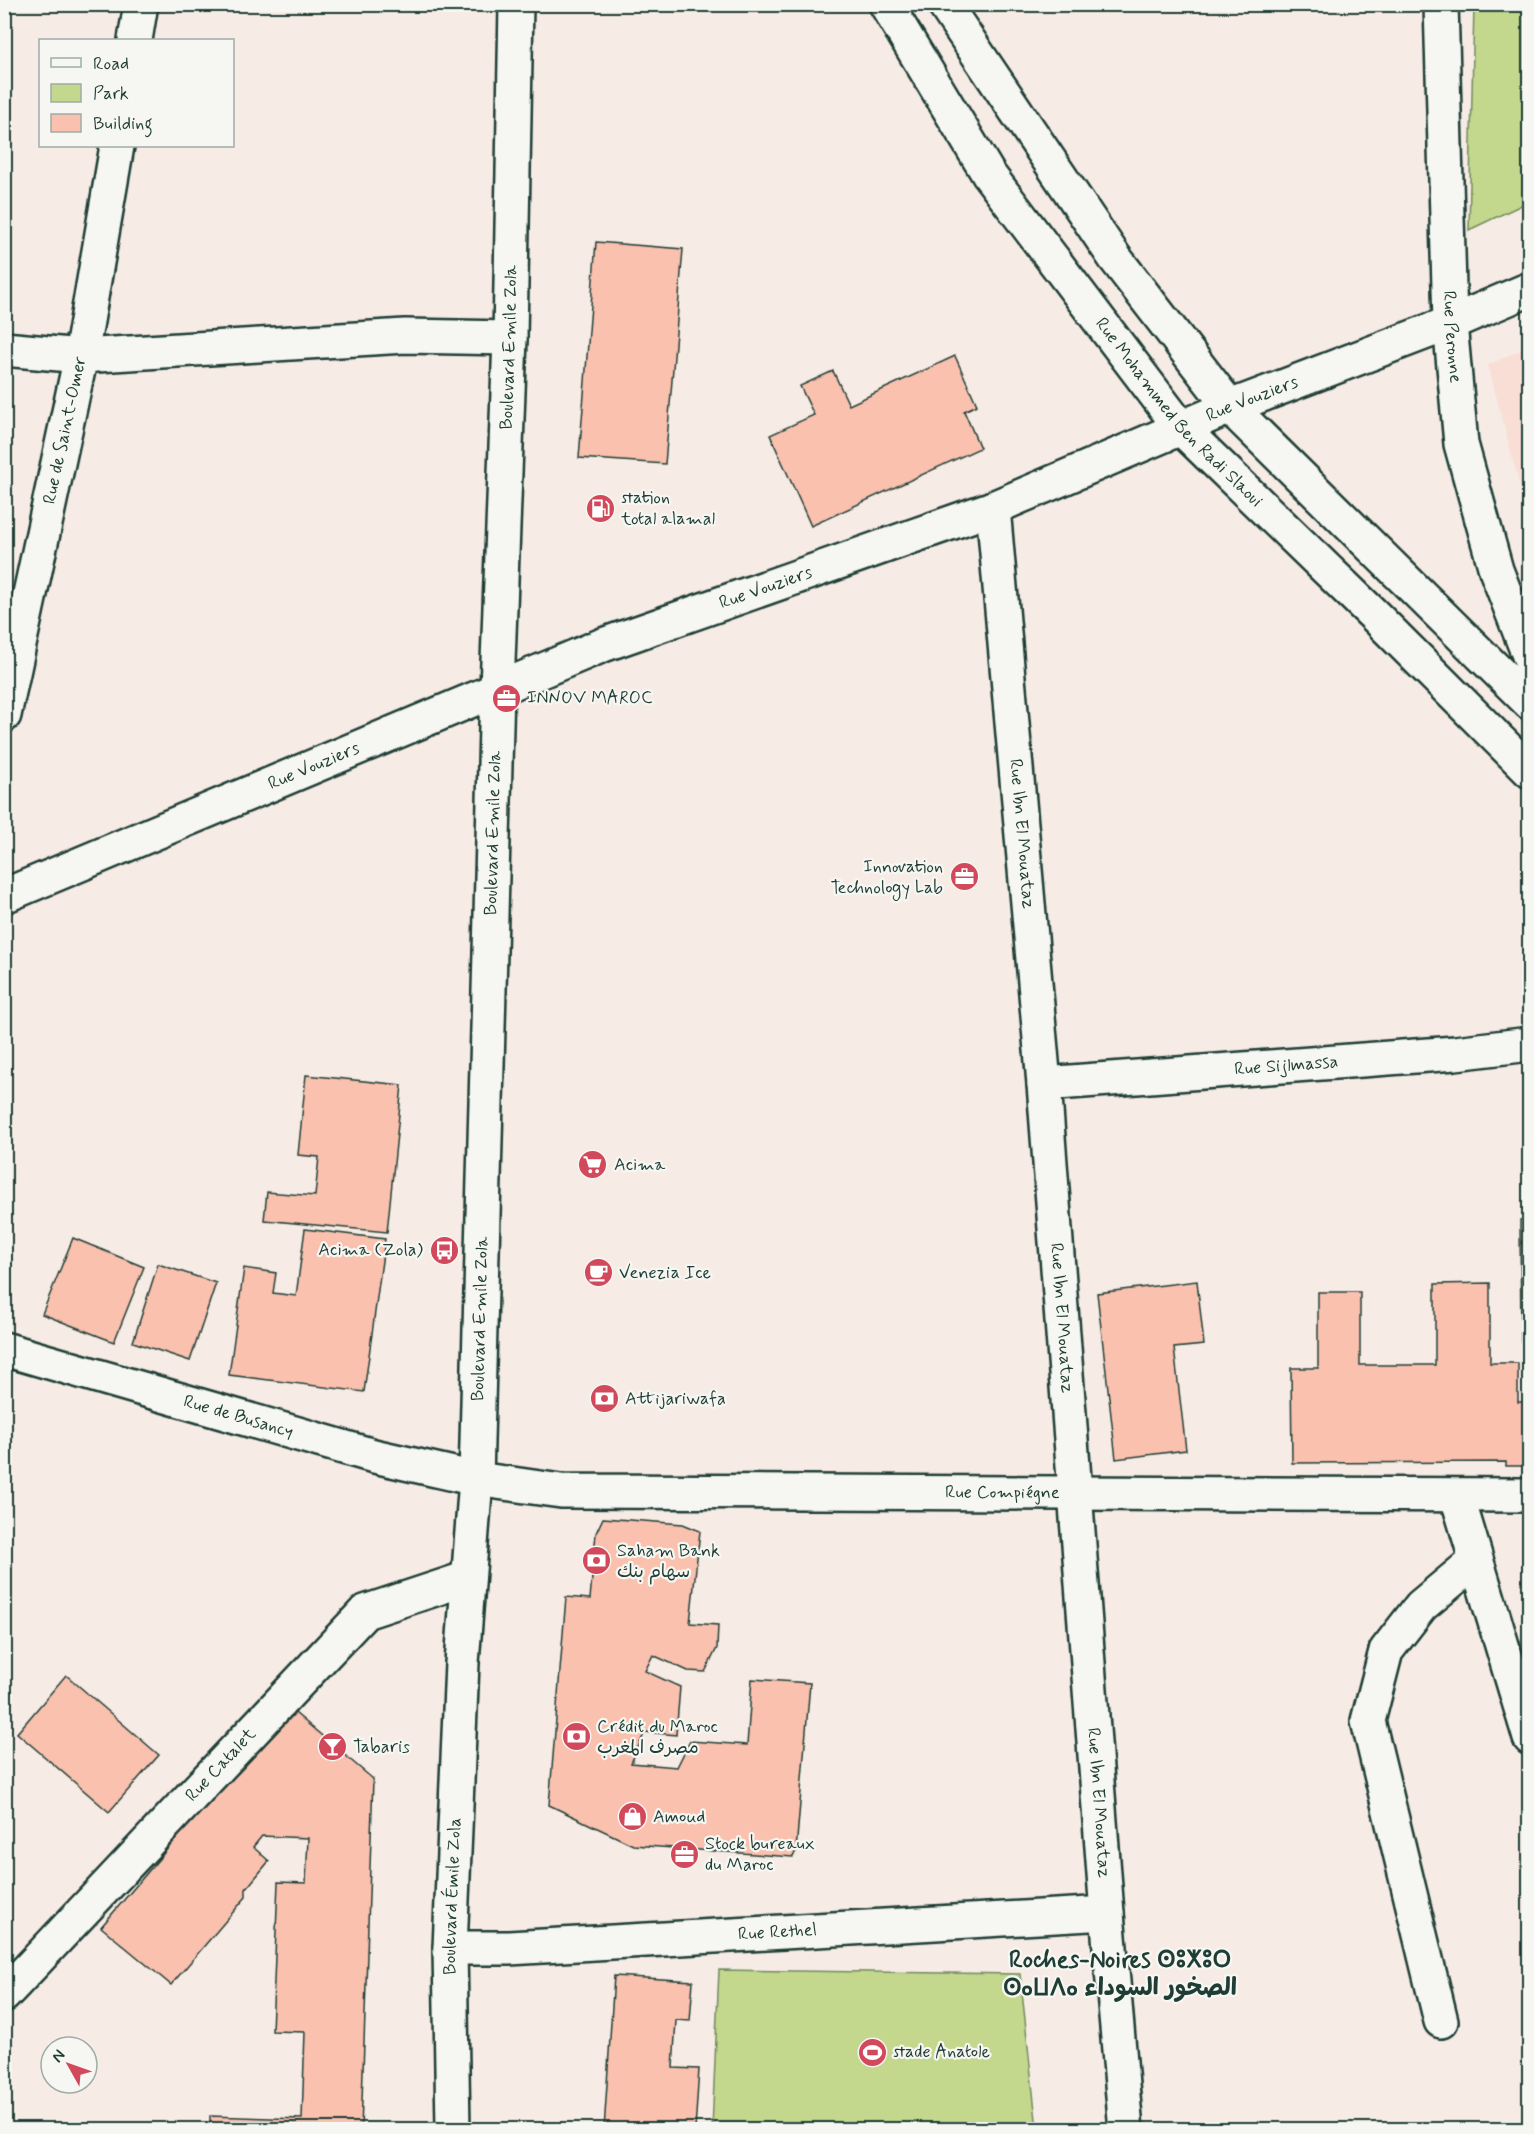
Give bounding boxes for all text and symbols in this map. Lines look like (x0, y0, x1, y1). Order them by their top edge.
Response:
legend (39, 39, 234, 147)
text: Road (93, 52, 129, 76)
text: Park (93, 82, 129, 106)
text: Building (93, 112, 153, 138)
street label: Boulevard Emile Zola (495, 265, 523, 430)
street label: Rue Peronne (1437, 290, 1467, 384)
street label: Rue Mohammed Ben Radi Slaoui (1089, 313, 1268, 513)
street label: Rue de Saint-Omer (38, 354, 93, 506)
street label: Rue Vouziers (1202, 370, 1302, 428)
place label: station total alamal (620, 486, 715, 531)
fuel station icon: station total alamal (584, 492, 616, 524)
street label: Rue Vouziers (716, 560, 816, 615)
office icon: INNOV MAROC (490, 682, 522, 714)
place label: INNOV MAROC (527, 686, 653, 710)
street label: Rue Vouziers (264, 736, 363, 796)
street label: Boulevard Emile Zola (479, 750, 507, 916)
street label: Rue Ibn El Mouataz (1003, 758, 1040, 910)
place label: Innovation Technology Lab (830, 855, 943, 901)
office icon: Innovation Technology Lab (948, 861, 980, 893)
street label: Rue Sijlmassa (1234, 1050, 1339, 1082)
supermarket icon: Acima (577, 1149, 609, 1181)
place label: Acima (614, 1153, 665, 1177)
bus stop icon: Acima (Zola) (428, 1234, 460, 1266)
street label: Boulevard Emile Zola (466, 1236, 494, 1402)
place label: Acima (Zola) (318, 1238, 424, 1262)
street label: Rue Ibn El Mouataz (1044, 1242, 1079, 1394)
cafe icon: Venezia Ice (582, 1257, 614, 1289)
place label: Venezia Ice (619, 1261, 711, 1285)
bank icon: Attijariwafa (588, 1383, 620, 1415)
place label: Attijariwafa (625, 1387, 726, 1411)
street label: Rue de Busancy (180, 1389, 296, 1444)
street label: Rue Compiégne (945, 1481, 1060, 1505)
place label: Saham Bank سهام بنك (617, 1539, 720, 1585)
bank icon: Saham Bank سهام بنك (580, 1545, 612, 1577)
place label: Crédit du Maroc مصرف المغرب (597, 1715, 718, 1760)
bank icon: Crédit du Maroc مصرف المغرب (560, 1721, 592, 1753)
street label: Rue Catalet (180, 1723, 262, 1807)
street label: Rue Ibn El Mouataz (1081, 1727, 1116, 1879)
bar icon: Tabaris (316, 1731, 348, 1763)
place label: Tabaris (353, 1735, 410, 1759)
shop icon: Amoud (616, 1801, 648, 1833)
place label: Amoud (653, 1805, 705, 1829)
street label: Boulevard Émile Zola (438, 1817, 467, 1975)
place label: Stock bureaux du Maroc (705, 1832, 815, 1877)
office icon: Stock bureaux du Maroc (668, 1838, 700, 1870)
street label: Rue Rethel (737, 1918, 818, 1947)
district label: Roches-Noires ⵙⵓⵅⵓⵔ ⵙⴰⵡⴷⴰ الصخور السوداء (1003, 1945, 1237, 2004)
north arrow (39, 2035, 99, 2095)
sports icon: stade Anatole (856, 2036, 888, 2068)
place label: stade Anatole (893, 2040, 990, 2064)
text: N (47, 2045, 70, 2067)

